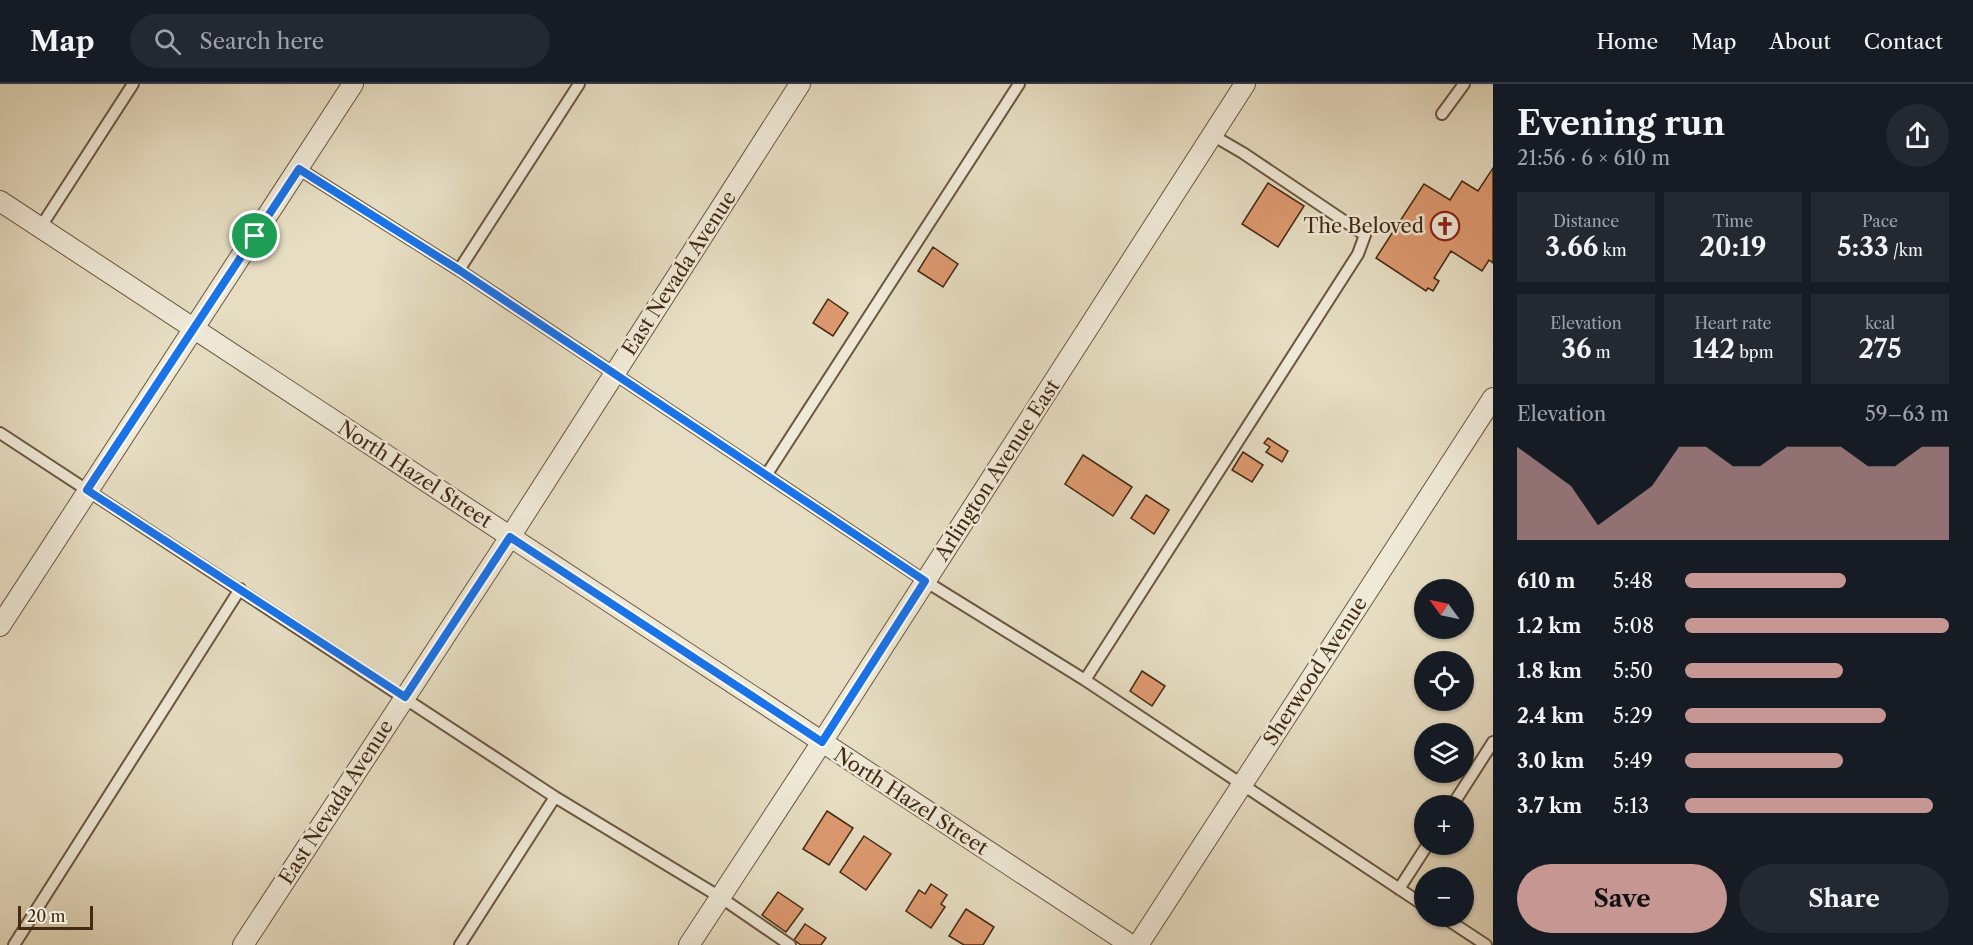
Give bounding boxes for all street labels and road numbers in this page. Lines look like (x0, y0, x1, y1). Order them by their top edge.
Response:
street label: East Nevada Avenue (617, 186, 741, 360)
street label: Arlington Avenue East (929, 375, 1065, 566)
street label: North Hazel Street (334, 415, 496, 533)
street label: Sherwood Avenue (1258, 592, 1372, 750)
street label: East Nevada Avenue (274, 715, 398, 889)
street label: North Hazel Street (830, 742, 992, 860)

